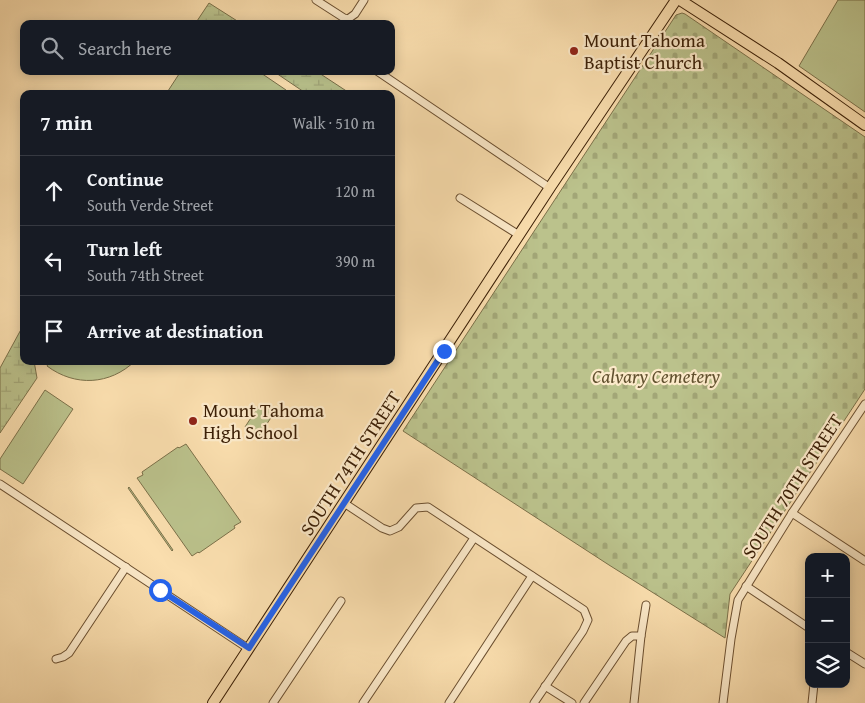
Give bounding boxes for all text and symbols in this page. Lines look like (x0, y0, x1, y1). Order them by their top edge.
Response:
search box (20, 20, 395, 75)
place label: Mount Tahoma Baptist Church (584, 26, 705, 76)
icon: search (38, 34, 66, 62)
text: Search here (78, 34, 172, 62)
marker: Mount Tahoma Baptist Church (568, 45, 580, 57)
text: 7 min (40, 107, 92, 138)
text: Walk · 510 m (292, 111, 375, 135)
text: Continue (87, 165, 164, 193)
icon: ahead (40, 177, 68, 205)
text: 120 m (335, 179, 375, 203)
text: South Verde Street (87, 193, 213, 217)
text: Turn left (87, 235, 162, 263)
icon: left (40, 247, 68, 275)
text: 390 m (335, 249, 375, 273)
text: South 74th Street (87, 263, 204, 287)
icon: arrive (40, 317, 68, 345)
text: Arrive at destination (87, 317, 263, 345)
route end (433, 340, 456, 363)
park label: Calvary Cemetery (592, 362, 720, 390)
street label: SOUTH 74TH STREET (293, 385, 407, 541)
place label: Mount Tahoma High School (203, 396, 324, 446)
street label: SOUTH 70TH STREET (735, 408, 849, 564)
marker: Mount Tahoma High School (187, 415, 199, 427)
map controls (805, 553, 850, 688)
button: + (805, 553, 850, 598)
route start (149, 579, 172, 602)
button: − (805, 598, 850, 643)
button: layers (805, 643, 850, 688)

